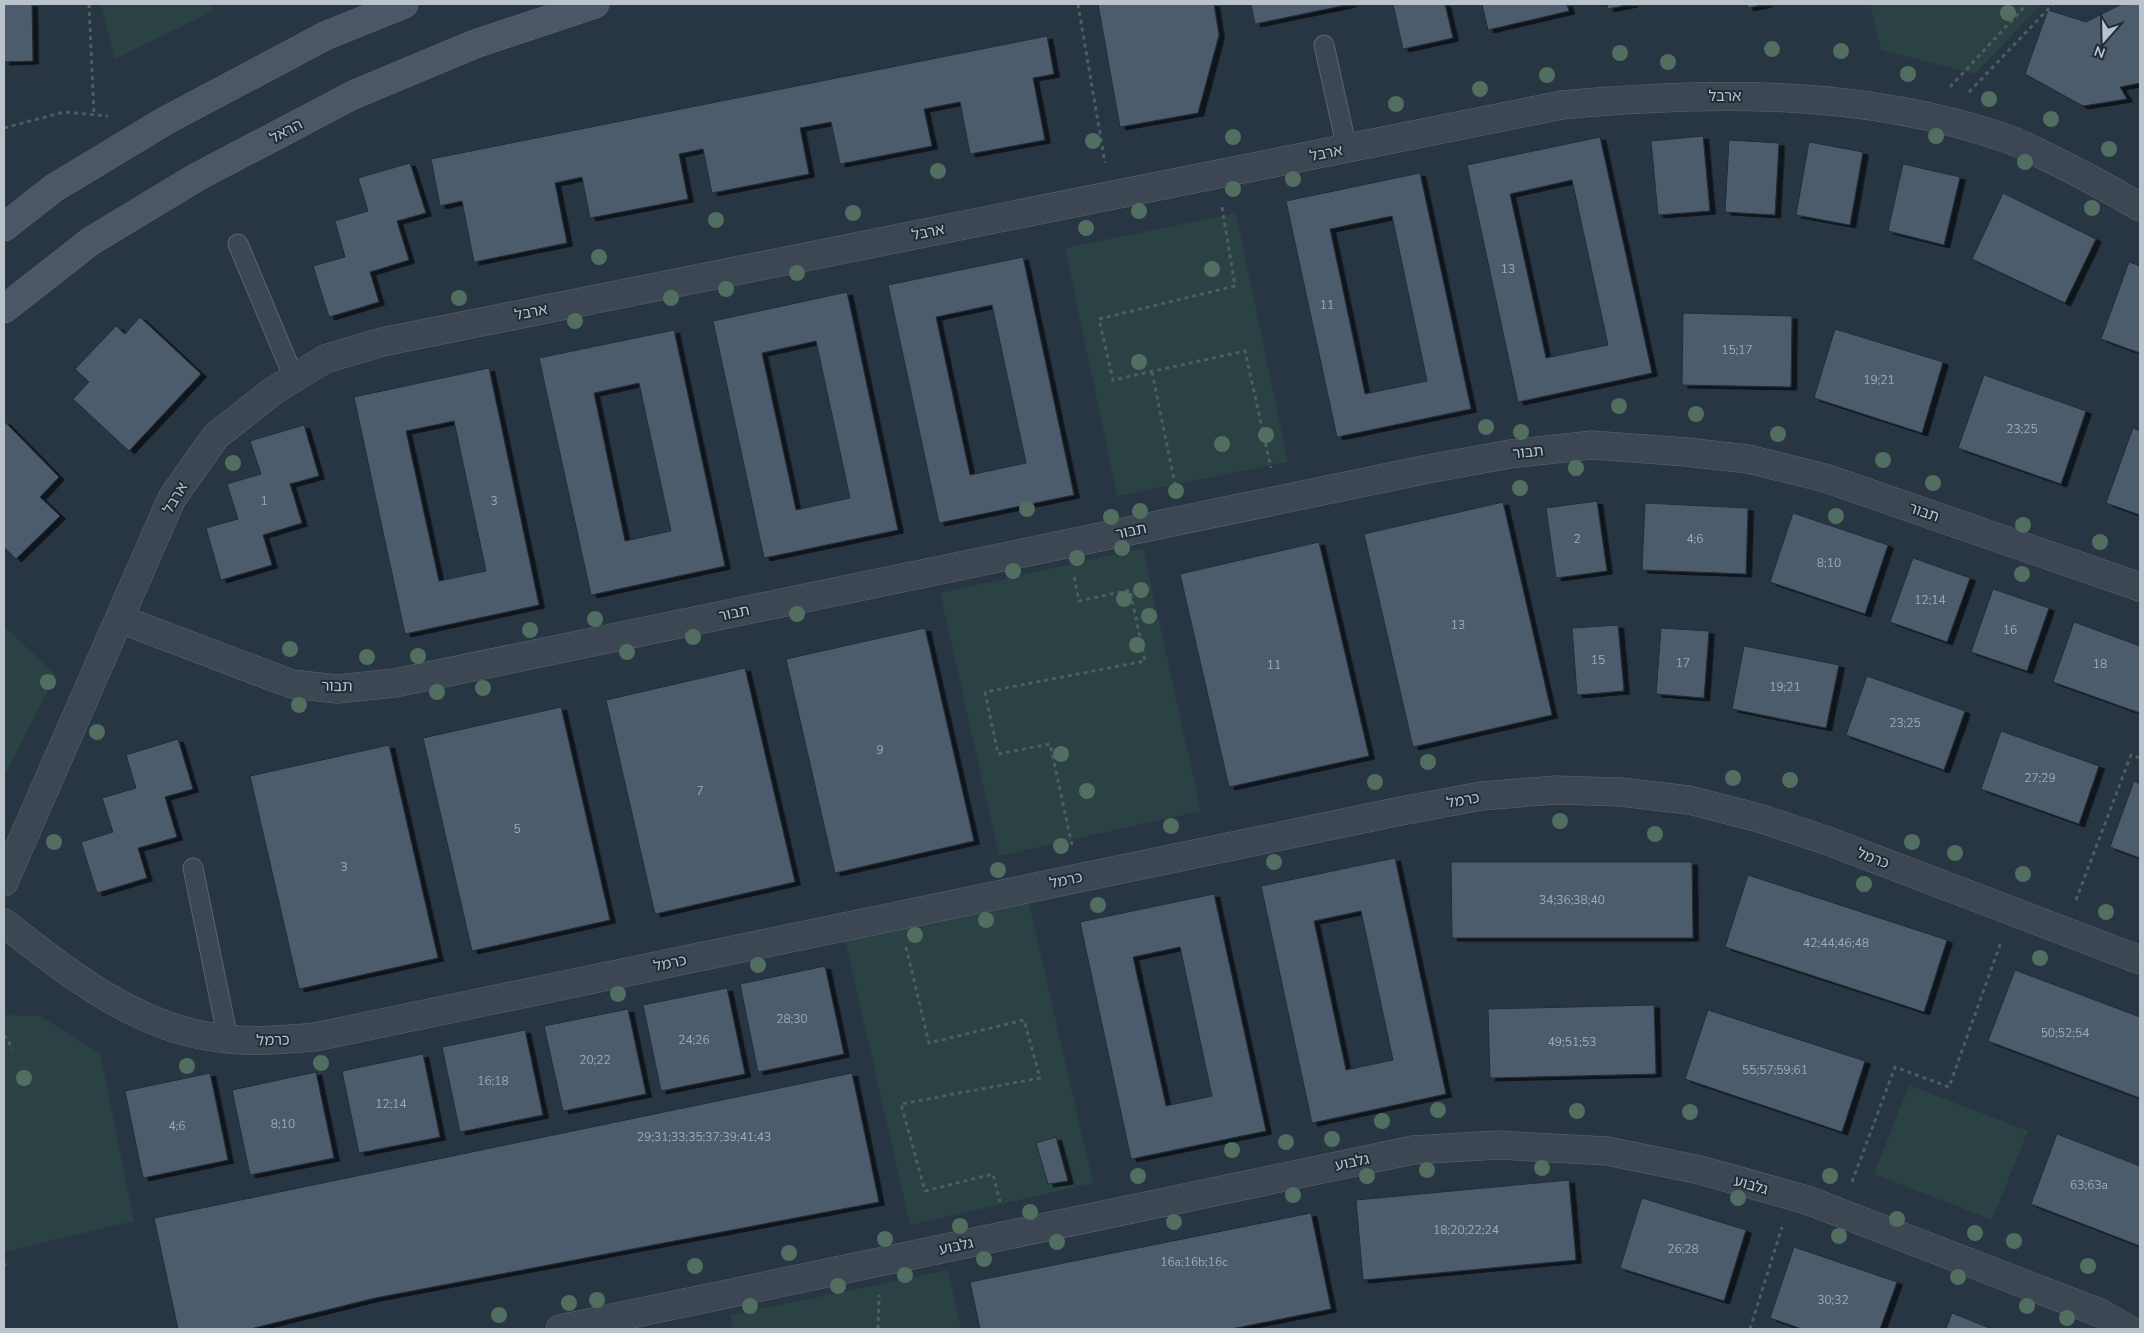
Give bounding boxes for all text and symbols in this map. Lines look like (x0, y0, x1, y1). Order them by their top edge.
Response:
north arrow (2079, 15, 2129, 65)
text: N (2092, 41, 2108, 62)
street label: ארבל (1708, 86, 1742, 106)
street label: הראל (266, 114, 306, 148)
street label: ארבל (1308, 140, 1344, 166)
street label: ארבל (910, 219, 946, 245)
house number: 13 (1501, 261, 1515, 277)
house number: 11 (1320, 297, 1334, 313)
street label: ארבל (513, 299, 549, 325)
house number: 15;17 (1721, 342, 1753, 358)
house number: 19;21 (1863, 372, 1895, 388)
house number: 23;25 (2006, 421, 2038, 437)
street label: תבור (1512, 440, 1544, 464)
street label: ארבל (158, 479, 192, 517)
house number: 1 (260, 493, 268, 509)
house number: 3 (490, 493, 498, 509)
street label: תבור (1906, 497, 1942, 527)
street label: תבור (1114, 518, 1148, 544)
house number: 2 (1573, 531, 1581, 547)
house number: 4;6 (1686, 531, 1704, 547)
house number: 8;10 (1817, 555, 1841, 571)
house number: 12;14 (1914, 592, 1946, 608)
street label: תבור (717, 600, 751, 626)
house number: 13 (1451, 617, 1465, 633)
house number: 16 (2003, 622, 2017, 638)
house number: 15 (1591, 652, 1605, 668)
house number: 17 (1676, 655, 1690, 671)
house number: 18 (2093, 656, 2107, 672)
house number: 11 (1267, 657, 1281, 673)
street label: תבור (321, 676, 353, 696)
house number: 19;21 (1769, 679, 1801, 695)
house number: 23;25 (1889, 715, 1921, 731)
house number: 9 (876, 742, 884, 758)
house number: 27;29 (2024, 770, 2056, 786)
house number: 7 (696, 783, 704, 799)
street label: כרמל (1445, 787, 1481, 813)
house number: 5 (513, 821, 521, 837)
street label: כרמל (1854, 843, 1892, 873)
house number: 3 (340, 859, 348, 875)
street label: כרמל (1048, 867, 1085, 893)
house number: 34;36;38;40 (1539, 892, 1605, 908)
house number: 42;44;46;48 (1803, 935, 1869, 951)
street label: כרמל (652, 950, 689, 976)
house number: 28;30 (776, 1011, 808, 1027)
house number: 50;52;54 (2041, 1025, 2089, 1041)
street label: כרמל (256, 1029, 290, 1051)
house number: 24;26 (678, 1032, 710, 1048)
house number: 49;51;53 (1548, 1034, 1596, 1050)
house number: 20;22 (579, 1052, 611, 1068)
house number: 55;57;59;61 (1742, 1062, 1808, 1078)
house number: 16;18 (477, 1073, 509, 1089)
house number: 12;14 (375, 1096, 407, 1112)
house number: 8;10 (271, 1116, 295, 1132)
house number: 4;6 (168, 1118, 186, 1134)
house number: 29;31;33;35;37;39;41;43 (637, 1129, 771, 1145)
street label: גלבוע (1333, 1149, 1371, 1175)
street label: גלבוע (1732, 1171, 1771, 1199)
house number: 63;63a (2070, 1177, 2108, 1193)
house number: 18;20;22;24 (1433, 1222, 1499, 1238)
street label: גלבוע (937, 1233, 975, 1259)
house number: 26;28 (1667, 1241, 1699, 1257)
house number: 16a;16b;16c (1160, 1254, 1228, 1270)
house number: 30;32 (1817, 1292, 1849, 1308)

